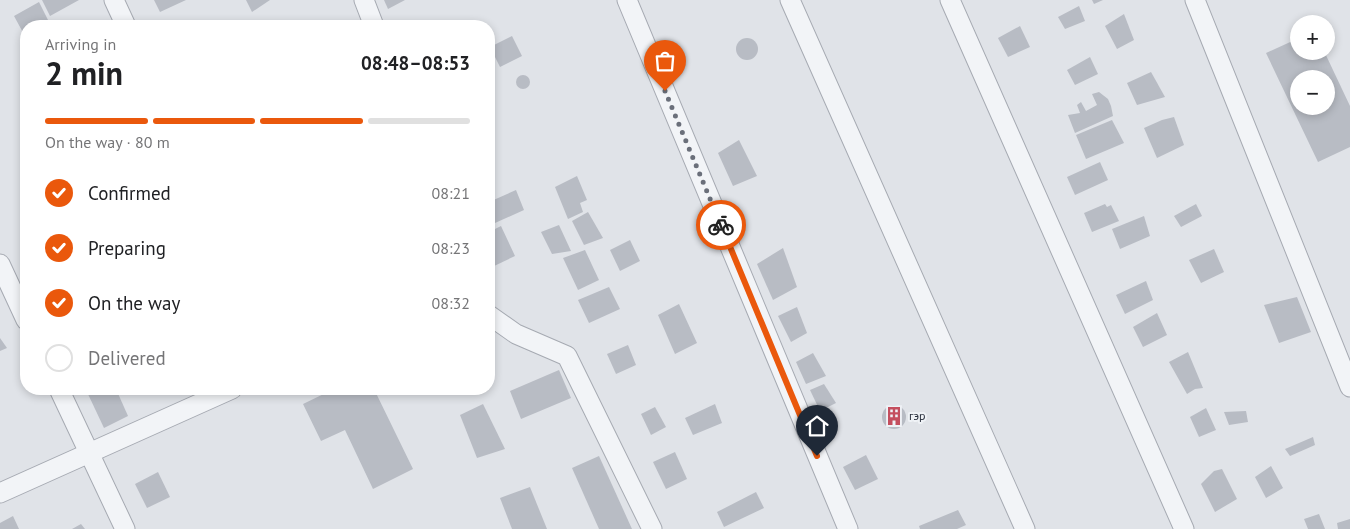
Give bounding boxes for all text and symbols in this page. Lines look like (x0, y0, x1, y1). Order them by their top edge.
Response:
map controls (1290, 15, 1335, 115)
button: + (1290, 15, 1335, 60)
text: Arriving in (45, 34, 116, 54)
pin (644, 40, 686, 91)
icon: bag (651, 47, 679, 75)
text: 08:48–08:53 (361, 51, 470, 75)
text: 2 min (45, 52, 123, 94)
button: − (1290, 70, 1335, 115)
text: On the way · 80 m (45, 132, 170, 152)
icon: check (45, 179, 73, 207)
text: Confirmed (88, 181, 171, 205)
text: 08:21 (432, 183, 470, 203)
courier (696, 200, 746, 250)
icon: bike (707, 211, 735, 239)
icon: check (45, 234, 73, 262)
text: Preparing (88, 236, 166, 260)
text: 08:23 (432, 238, 470, 258)
icon: check (45, 289, 73, 317)
text: On the way (88, 291, 180, 315)
text: 08:32 (432, 293, 470, 313)
text: Delivered (88, 346, 166, 370)
pin (796, 405, 838, 456)
building icon: гэр (883, 405, 905, 427)
place label: гэр (909, 408, 926, 423)
icon: home (803, 412, 831, 440)

